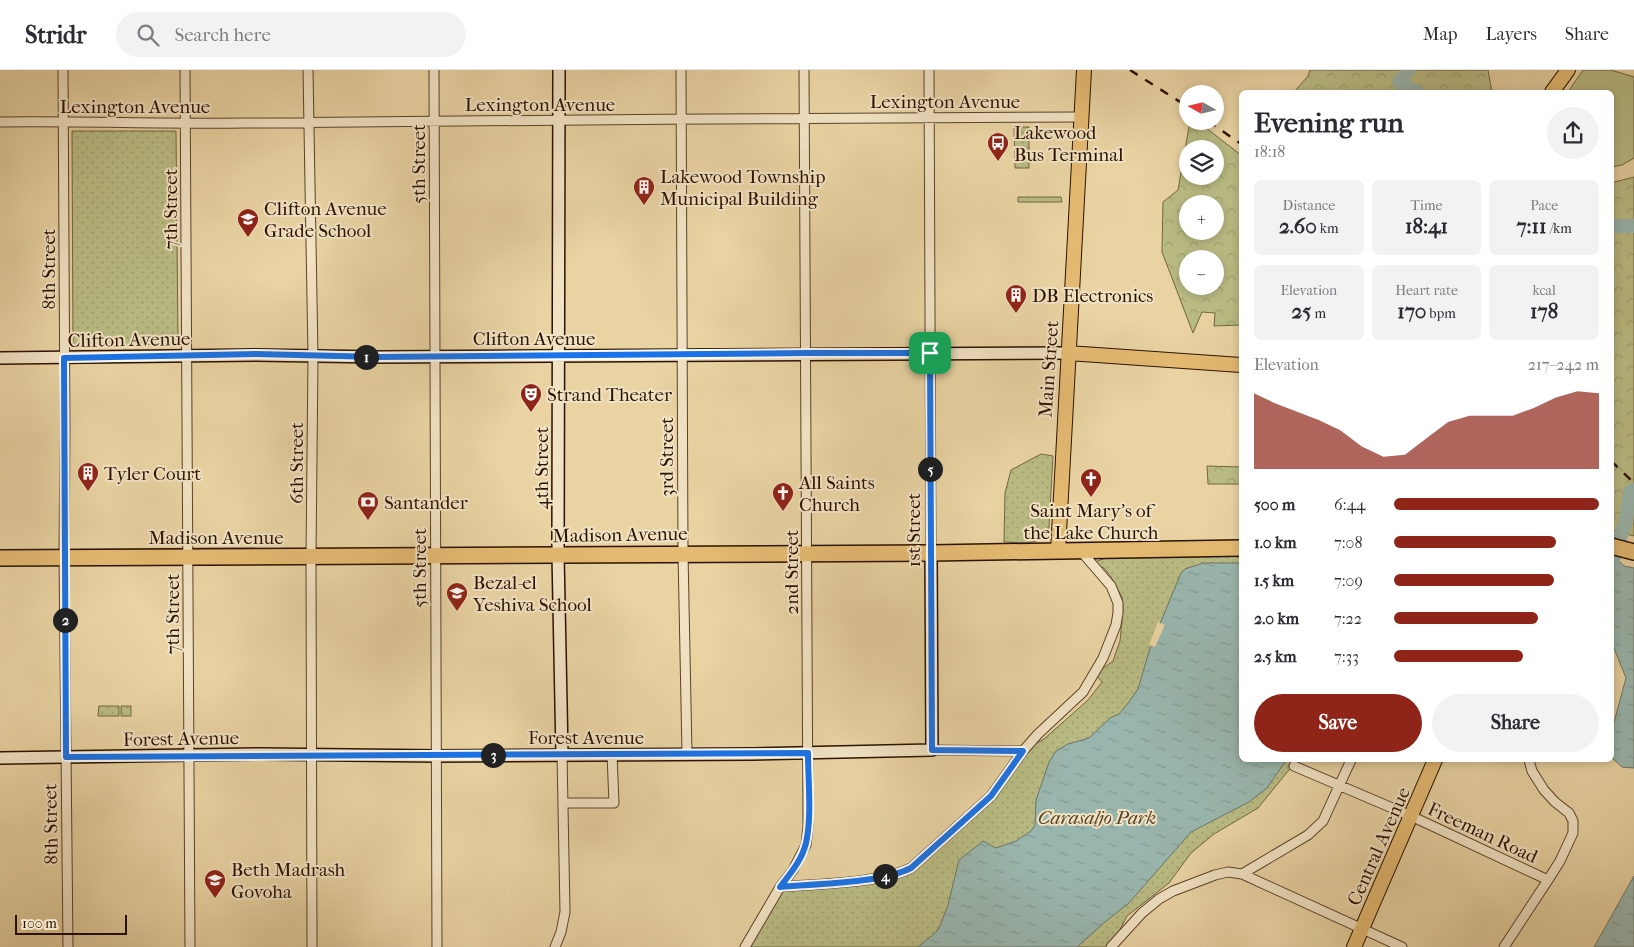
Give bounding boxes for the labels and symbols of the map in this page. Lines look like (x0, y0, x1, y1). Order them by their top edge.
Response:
north arrow (1179, 85, 1224, 130)
street label: Lexington Avenue (870, 91, 1020, 113)
street label: Lexington Avenue (465, 94, 615, 116)
street label: Lexington Avenue (60, 96, 210, 118)
place label: Lakewood Bus Terminal (1014, 122, 1123, 166)
street label: 5th Street (408, 124, 430, 204)
bus stop icon: Lakewood Bus Terminal (986, 131, 1010, 162)
place label: Lakewood Township Municipal Building (660, 166, 825, 210)
street label: 7th Street (160, 168, 182, 249)
building icon: Lakewood Township Municipal Building (632, 175, 656, 206)
place label: Clifton Avenue Grade School (264, 198, 387, 242)
school or university icon: Clifton Avenue Grade School (236, 207, 260, 238)
street label: 8th Street (38, 228, 60, 310)
building icon: DB Electronics (1004, 283, 1028, 314)
place label: DB Electronics (1032, 285, 1153, 307)
street label: Main Street (1035, 320, 1063, 418)
street label: Clifton Avenue (68, 328, 191, 352)
street label: Clifton Avenue (473, 328, 595, 350)
pin (909, 332, 951, 374)
pin: 1 (354, 344, 378, 370)
theatre icon: Strand Theater (519, 382, 543, 413)
place label: Strand Theater (547, 384, 673, 406)
street label: 3rd Street (656, 417, 678, 497)
street label: 6th Street (286, 422, 308, 504)
street label: 4th Street (531, 426, 553, 509)
pin: 5 (918, 456, 942, 482)
building icon: Tyler Court (76, 461, 100, 492)
place label: Tyler Court (104, 463, 201, 485)
church icon: Saint Mary's of the Lake Church (1079, 467, 1103, 498)
place label: All Saints Church (798, 472, 875, 516)
church icon: All Saints Church (771, 481, 795, 512)
bank icon: Santander (356, 490, 380, 521)
place label: Santander (384, 492, 469, 514)
street label: 1st Street (903, 492, 925, 567)
place label: Saint Mary's of the Lake Church (1023, 500, 1159, 544)
street label: Madison Avenue (552, 523, 688, 547)
street label: Madison Avenue (148, 527, 284, 549)
street label: 5th Street (409, 528, 431, 608)
street label: 2nd Street (781, 529, 803, 615)
place label: Bezal-el Yeshiva School (472, 572, 592, 616)
street label: 7th Street (162, 573, 184, 654)
school or university icon: Bezal-el Yeshiva School (445, 581, 469, 612)
pin: 2 (52, 608, 78, 632)
street label: Forest Avenue (123, 727, 239, 751)
street label: Forest Avenue (528, 727, 644, 749)
pin: 3 (480, 742, 506, 768)
street label: 8th Street (39, 783, 63, 865)
street label: Central Avenue (1343, 784, 1415, 909)
street label: Freeman Road (1424, 798, 1542, 868)
park label: Carasaljo Park (1038, 807, 1156, 829)
place label: Beth Madrash Govoha (231, 859, 346, 903)
pin: 4 (872, 864, 898, 888)
school or university icon: Beth Madrash Govoha (203, 868, 227, 899)
scale bar (15, 912, 128, 935)

